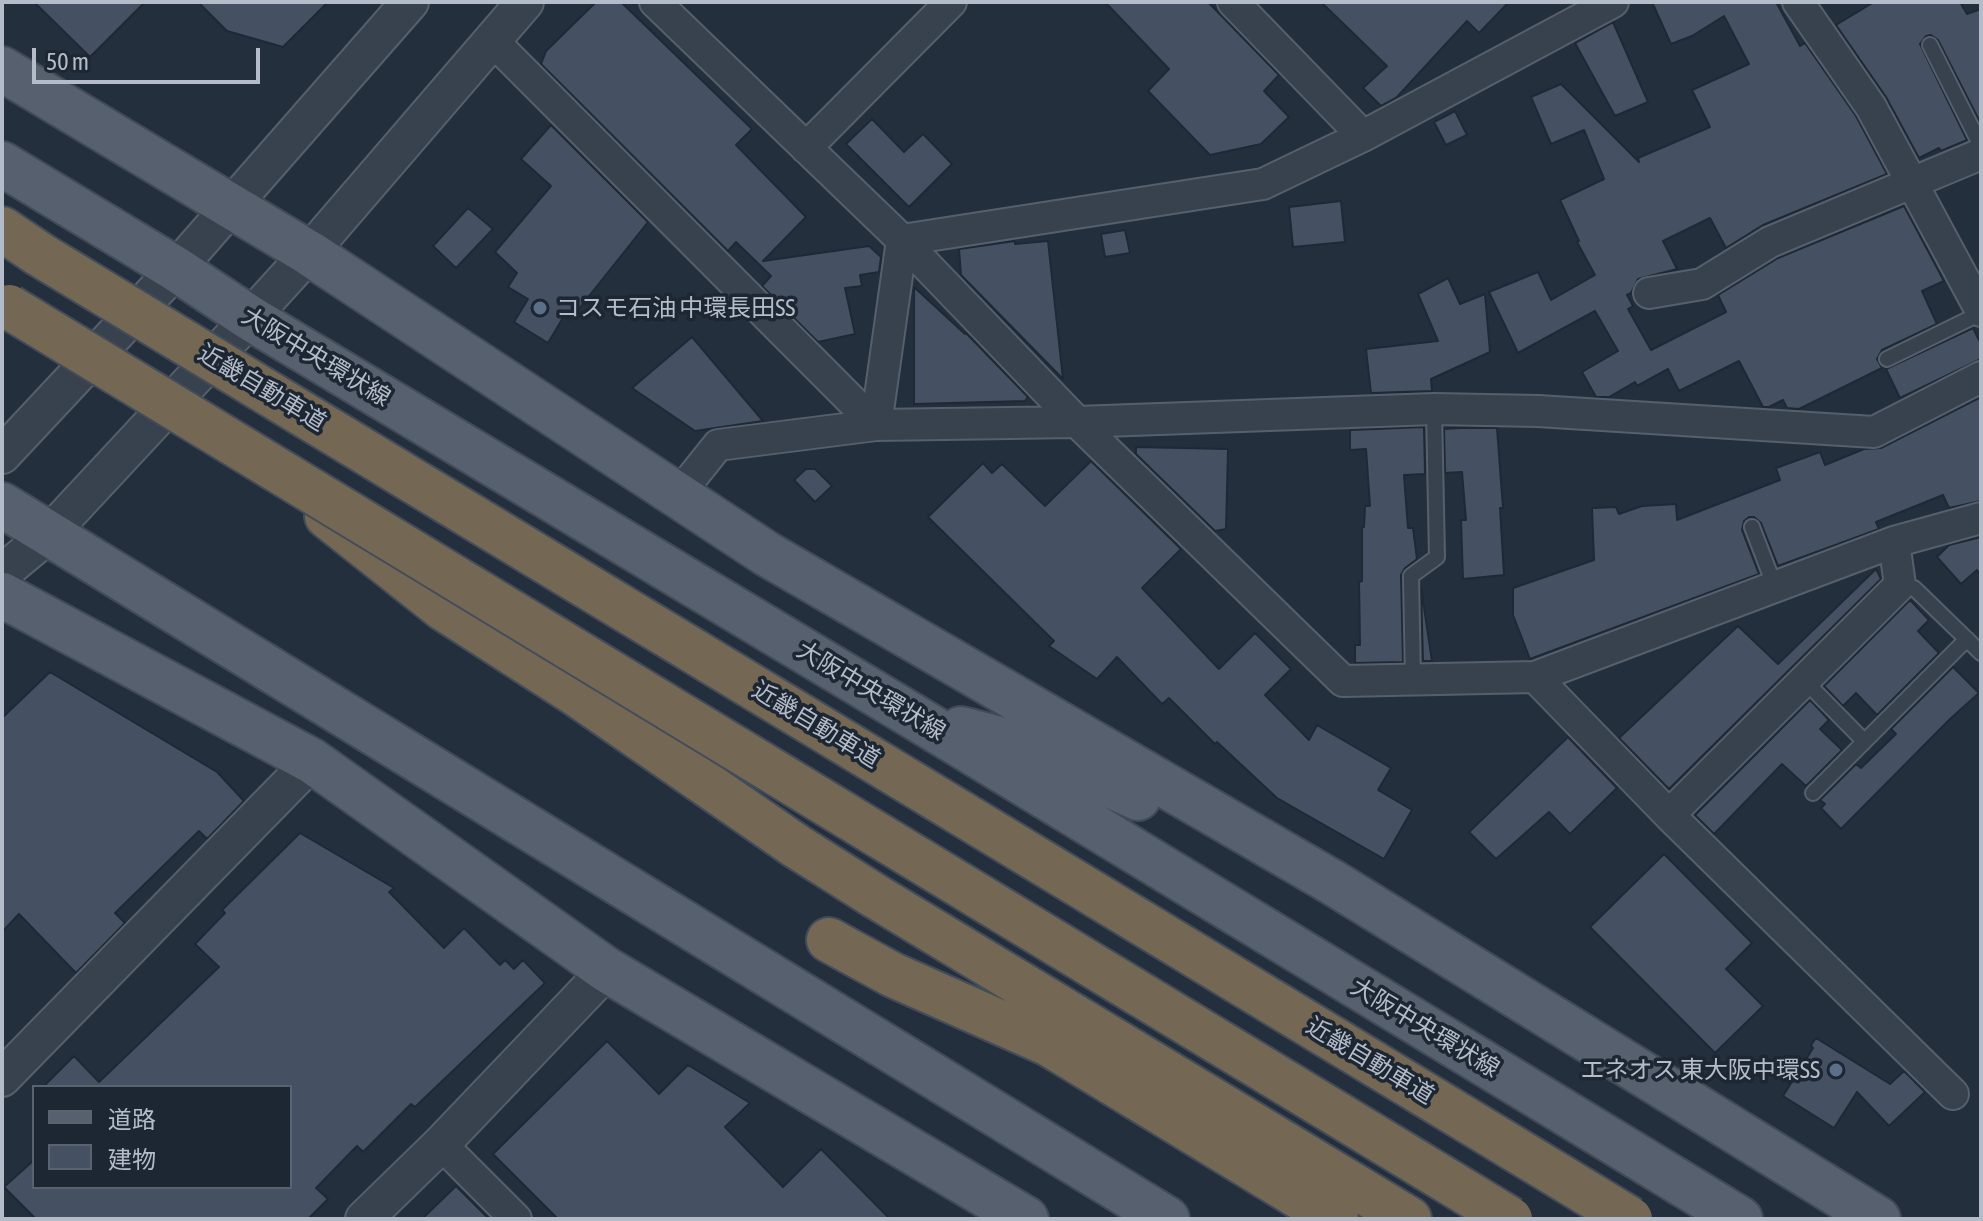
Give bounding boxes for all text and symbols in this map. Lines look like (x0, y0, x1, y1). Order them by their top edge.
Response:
scale bar (36, 32, 264, 82)
text: 50 m (46, 48, 89, 75)
place label: コスモ石油 中環長田SS (556, 294, 795, 322)
marker: コスモ石油 中環長田SS (531, 299, 549, 317)
street label: 大阪中央環状線 (237, 301, 395, 413)
street label: 近畿自動車道 (193, 339, 331, 437)
street label: 大阪中央環状線 (792, 635, 950, 747)
street label: 近畿自動車道 (747, 676, 885, 774)
street label: 大阪中央環状線 (1346, 972, 1504, 1084)
street label: 近畿自動車道 (1301, 1012, 1439, 1110)
place label: エネオス 東大阪中環SS (1581, 1056, 1820, 1084)
marker: エネオス 東大阪中環SS (1827, 1061, 1845, 1079)
legend (32, 1085, 292, 1189)
text: 道路 (108, 1106, 156, 1133)
text: 建物 (108, 1146, 156, 1173)

